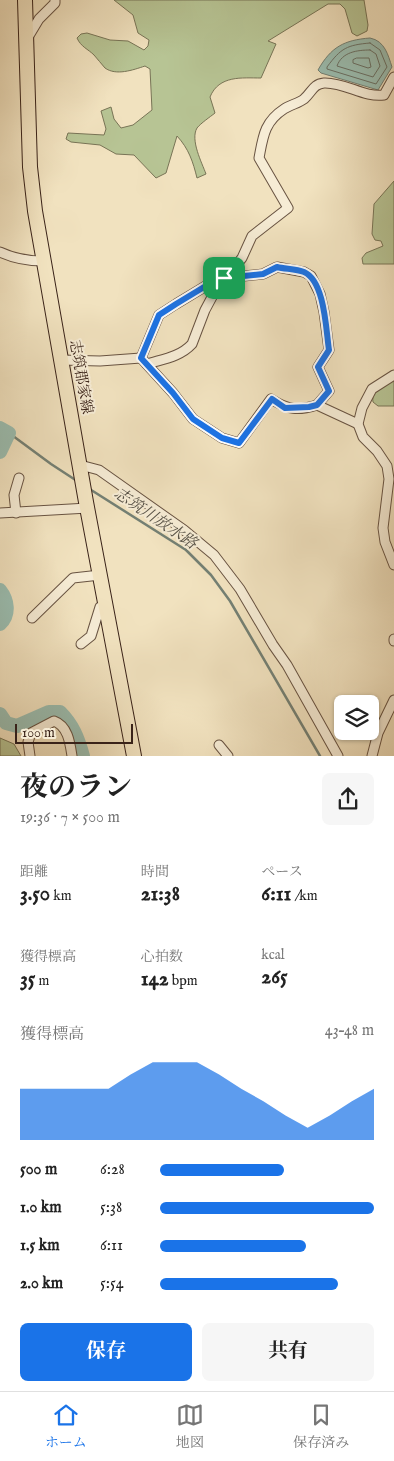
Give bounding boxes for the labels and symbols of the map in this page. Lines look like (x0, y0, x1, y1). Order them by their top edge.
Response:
pin (203, 257, 245, 299)
street label: 志筑郡家線 (65, 338, 97, 416)
water label: 志筑川放水路 (110, 484, 201, 555)
scale bar (15, 721, 132, 744)

